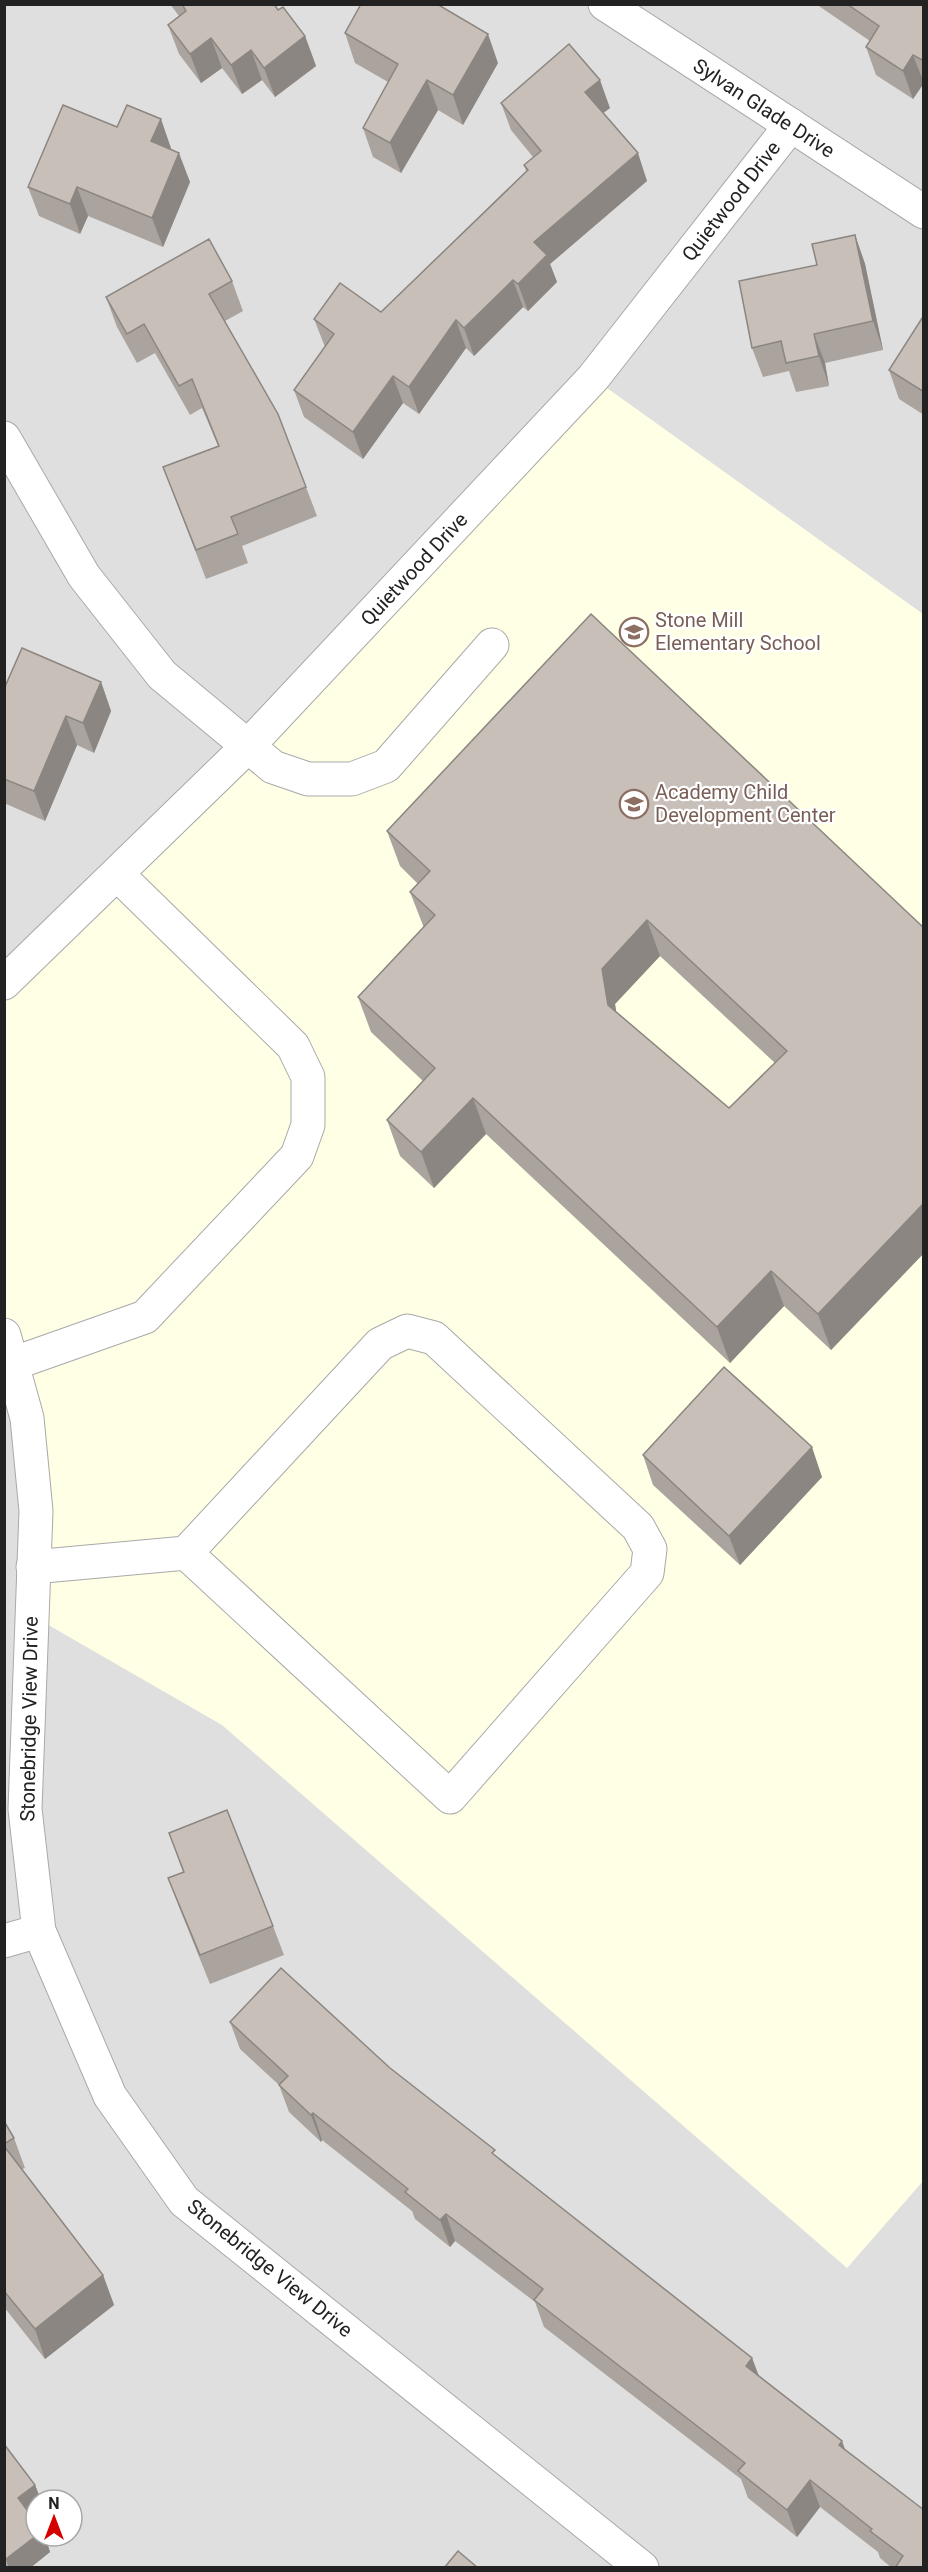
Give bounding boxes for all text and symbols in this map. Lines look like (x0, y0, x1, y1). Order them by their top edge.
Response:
street label: Sylvan Glade Drive (689, 53, 839, 163)
street label: Quietwood Drive (677, 136, 785, 266)
street label: Quietwood Drive (356, 507, 472, 631)
place label: Stone Mill Elementary School (655, 608, 821, 655)
school or university icon: Stone Mill Elementary School (618, 616, 650, 648)
place label: Academy Child Development Center (655, 780, 836, 827)
school or university icon: Academy Child Development Center (618, 788, 650, 820)
street label: Stonebridge View Drive (15, 1616, 43, 1822)
street label: Stonebridge View Drive (183, 2194, 357, 2342)
north arrow (24, 2488, 84, 2548)
text: N (48, 2494, 60, 2513)

